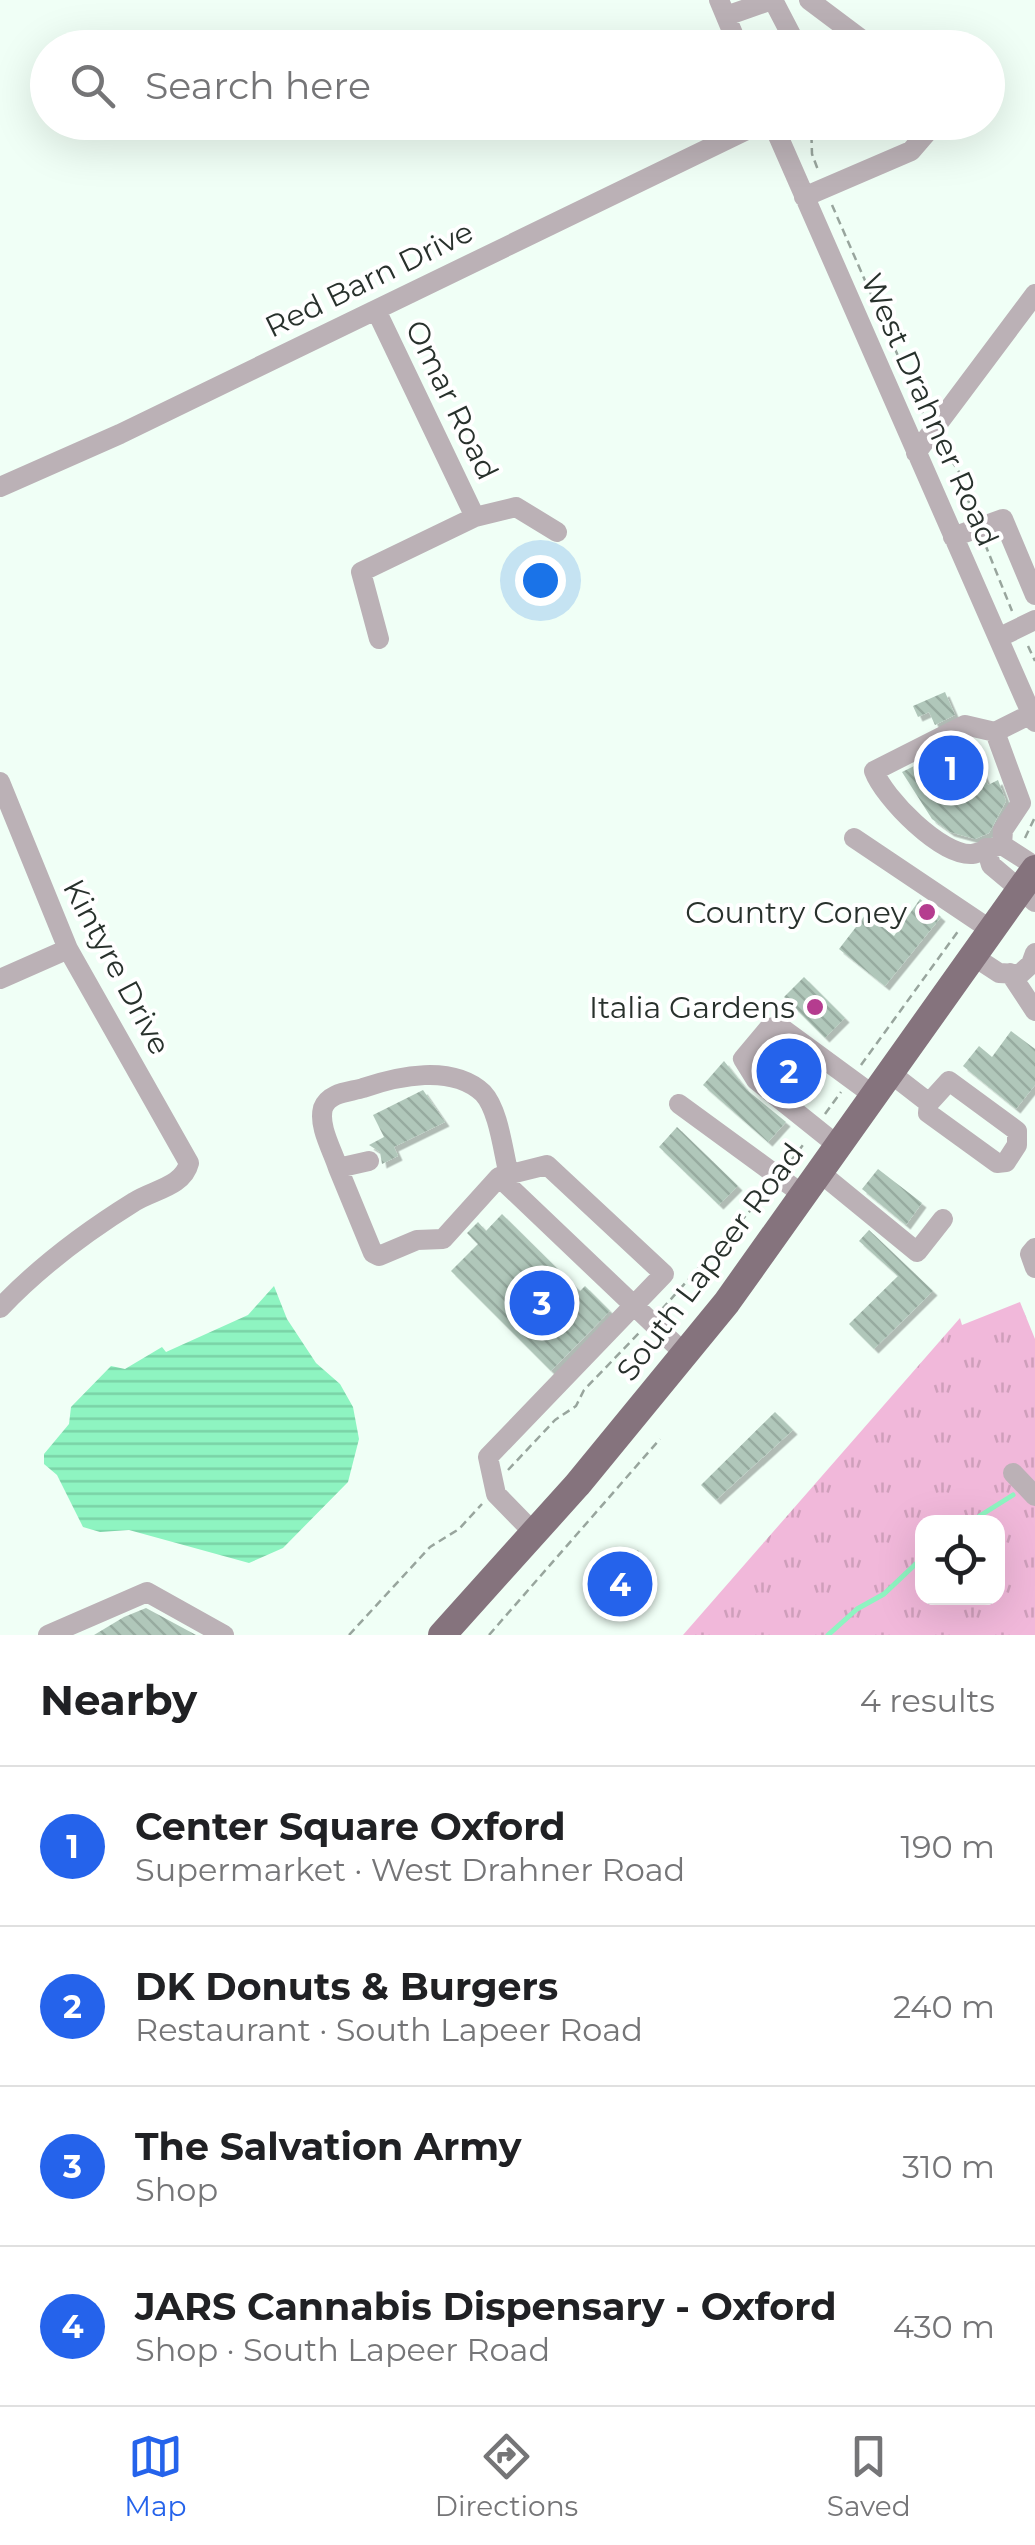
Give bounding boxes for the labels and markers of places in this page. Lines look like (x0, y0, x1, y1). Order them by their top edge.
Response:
pin: 1 (918, 730, 984, 806)
place label: Country Coney (685, 894, 908, 931)
marker: Country Coney (916, 901, 938, 923)
place label: Italia Gardens (589, 989, 795, 1026)
marker: Italia Gardens (804, 996, 826, 1018)
pin: 2 (756, 1034, 822, 1108)
pin: 3 (510, 1266, 574, 1340)
pin: 4 (588, 1546, 652, 1622)

